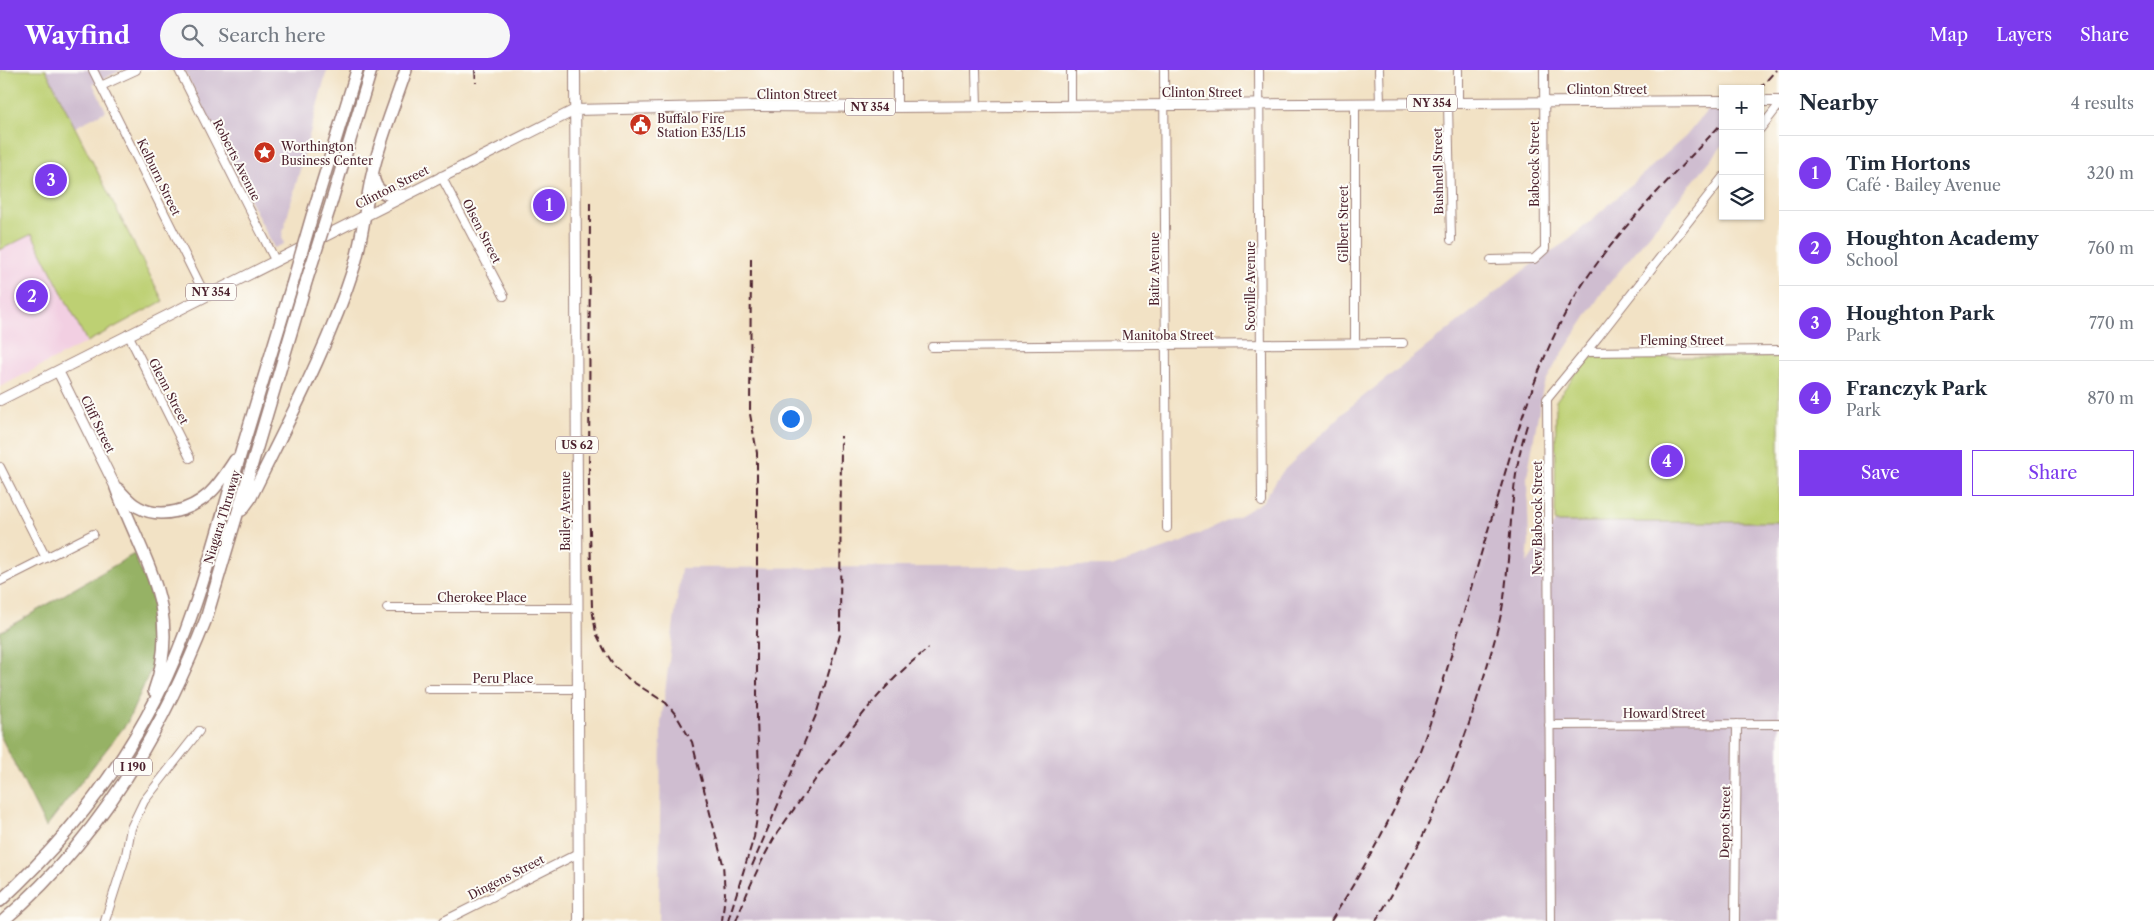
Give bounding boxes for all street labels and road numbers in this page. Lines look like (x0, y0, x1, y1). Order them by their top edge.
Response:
street label: Clinton Street (1567, 82, 1648, 97)
street label: Clinton Street (1162, 85, 1243, 100)
street label: Clinton Street (757, 87, 838, 102)
road number: NY 354 (1407, 94, 1457, 112)
road number: NY 354 (845, 98, 895, 116)
street label: Roberts Avenue (210, 117, 264, 204)
street label: Babcock Street (1527, 120, 1542, 207)
street label: Bushnell Street (1430, 127, 1446, 215)
street label: Kelburn Street (134, 136, 184, 219)
street label: Clinton Street (353, 162, 432, 212)
street label: Gilbert Street (1336, 185, 1351, 263)
street label: Olsen Street (459, 196, 505, 266)
street label: Baitz Avenue (1147, 232, 1162, 306)
street label: Scoville Avenue (1243, 241, 1258, 331)
road number: NY 354 (186, 283, 236, 300)
street label: Manitoba Street (1122, 328, 1215, 343)
street label: Fleming Street (1640, 333, 1725, 348)
street label: Glenn Street (146, 355, 192, 427)
street label: Cliff Street (78, 393, 119, 456)
road number: US 62 (556, 436, 598, 454)
street label: New Babcock Street (1530, 460, 1545, 575)
street label: Niagara Thruway (201, 468, 244, 566)
street label: Bailey Avenue (558, 471, 573, 551)
street label: Cherokee Place (437, 590, 527, 605)
street label: Peru Place (473, 671, 534, 686)
street label: Howard Street (1623, 706, 1706, 721)
road number: I 190 (114, 759, 152, 776)
street label: Depot Street (1717, 785, 1733, 858)
street label: Dingens Street (465, 851, 547, 903)

